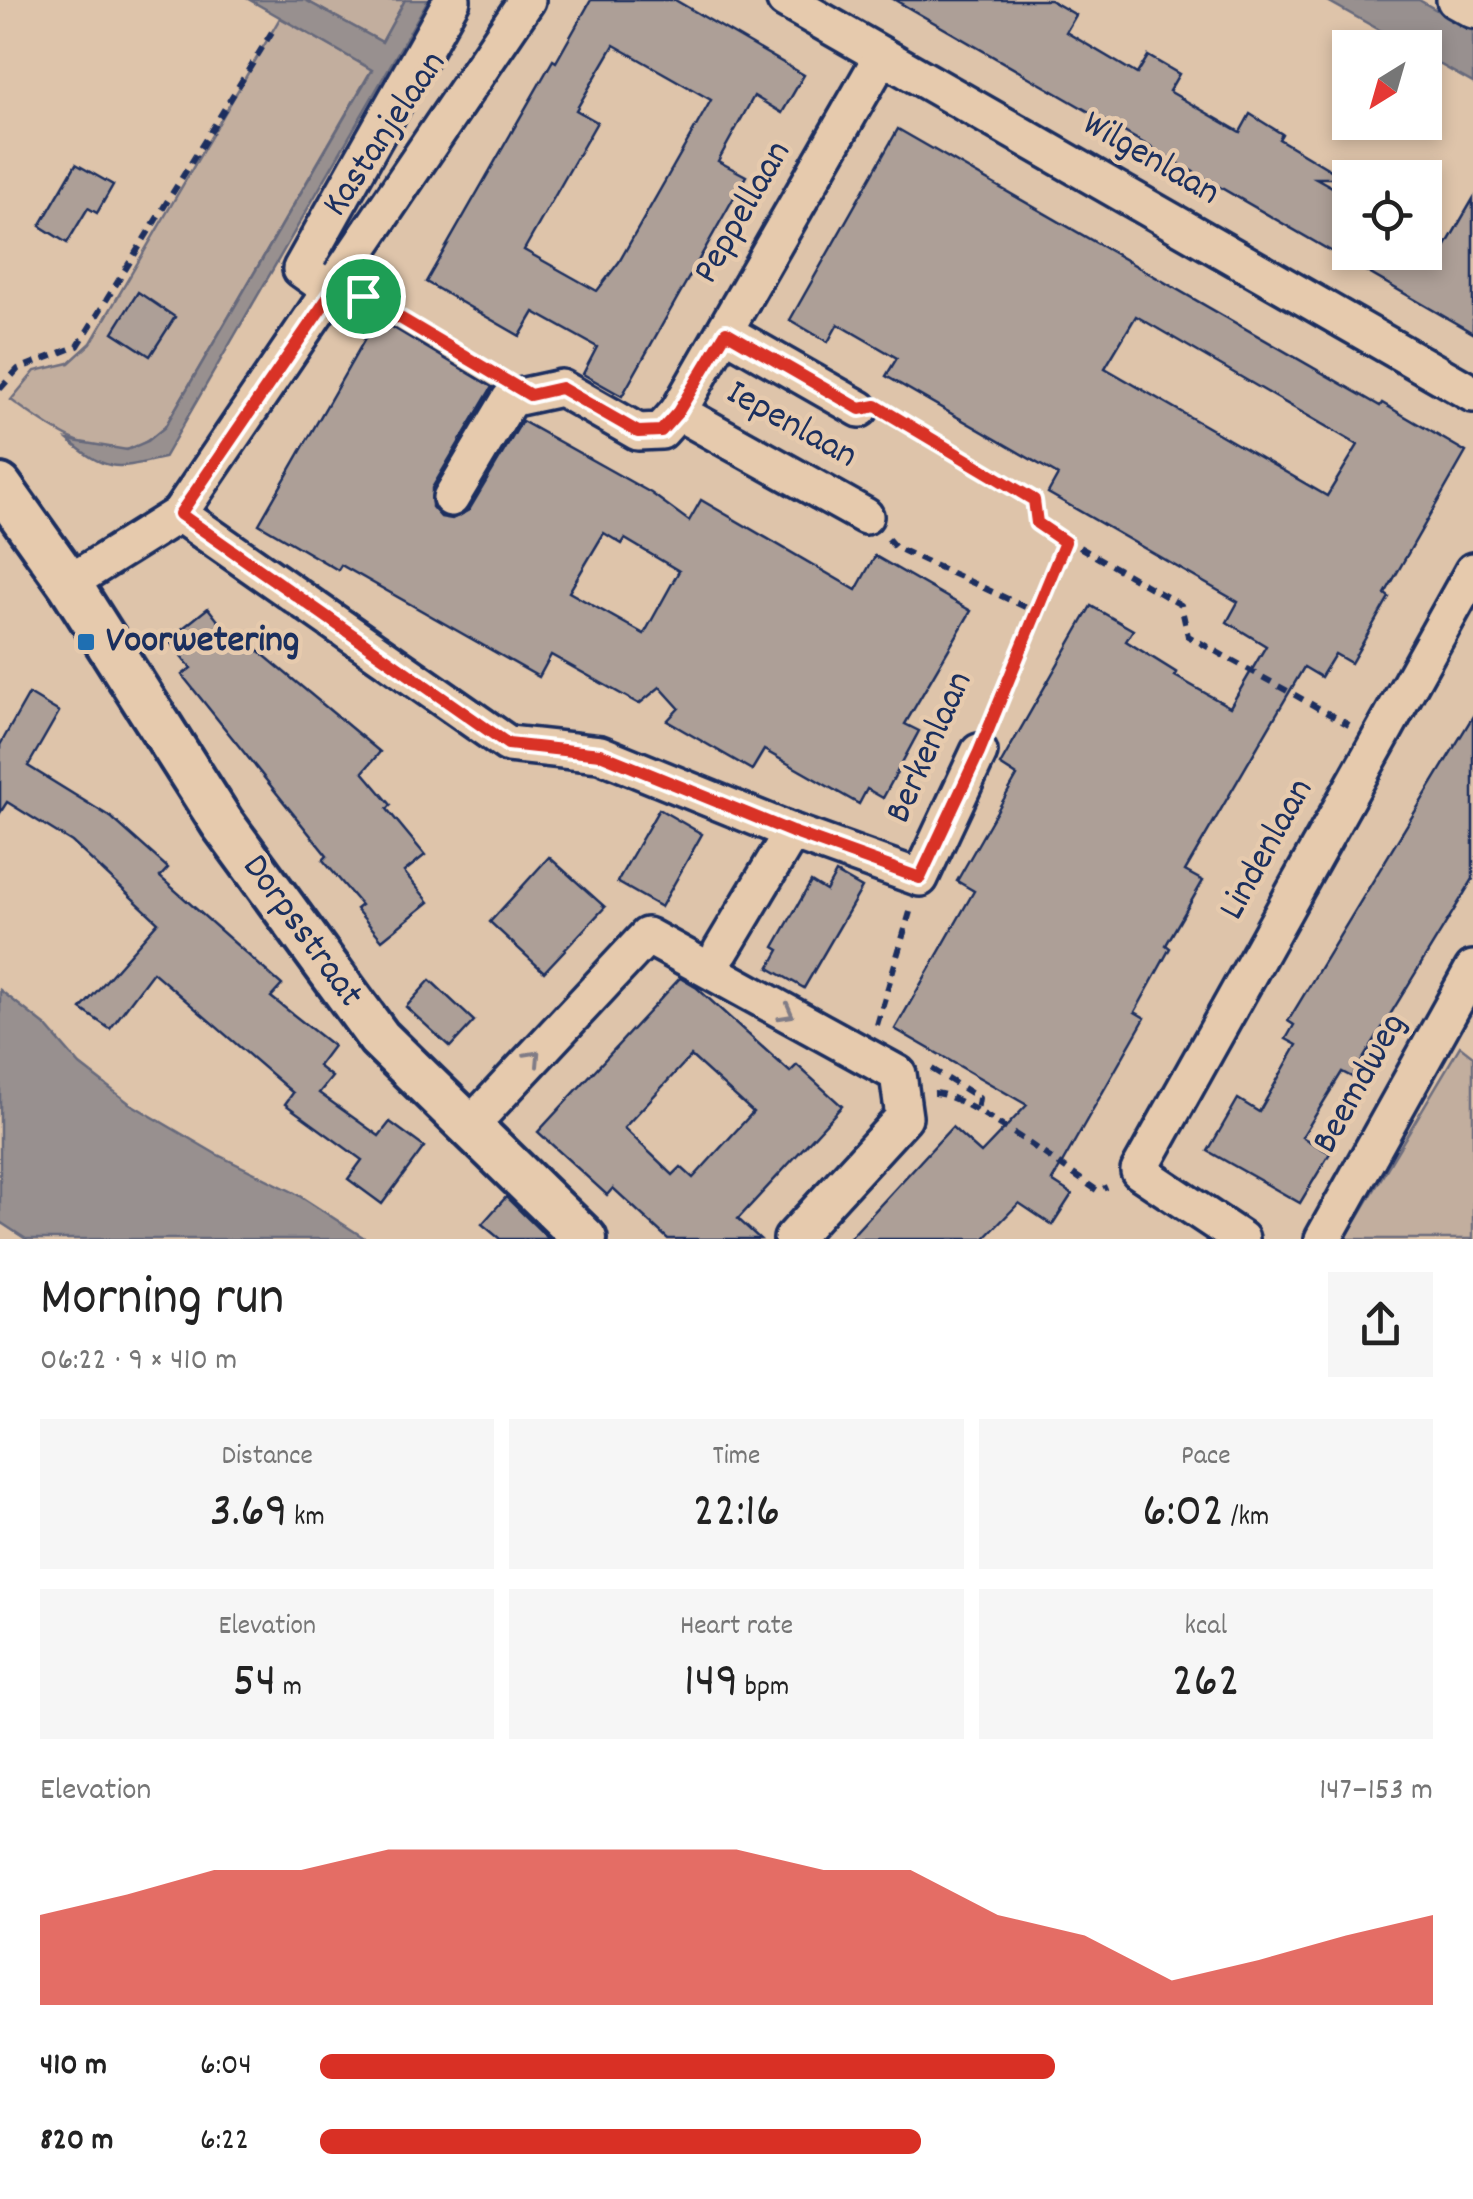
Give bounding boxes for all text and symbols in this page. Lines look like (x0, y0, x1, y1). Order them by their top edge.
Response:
north arrow (1332, 30, 1442, 140)
map controls (1332, 30, 1442, 270)
street label: Kastanjelaan (310, 41, 462, 229)
street label: Wilgenlaan (1071, 98, 1229, 222)
street label: Peppellaan (681, 131, 807, 295)
button: locate (1332, 160, 1442, 270)
pin (321, 254, 406, 339)
icon: arrive (336, 269, 391, 324)
street label: Iepenlaan (715, 367, 867, 485)
place label: Voorwetering (106, 615, 299, 670)
marker: Voorwetering (75, 631, 97, 653)
street label: Berkenlaan (873, 663, 989, 833)
street label: Lindenlaan (1207, 769, 1329, 931)
street label: Dorpsstraat (226, 844, 376, 1020)
one-way arrow (776, 1001, 794, 1021)
street label: Beemdweg (1300, 1004, 1422, 1164)
one-way arrow (523, 1050, 541, 1069)
text: Morning run (40, 1262, 284, 1341)
button: share (1328, 1272, 1433, 1377)
text: 06:22 · 9 × 410 m (40, 1339, 237, 1385)
text: Distance (221, 1438, 313, 1478)
text: Time (713, 1438, 760, 1478)
text: Pace (1181, 1438, 1231, 1478)
text: 3.69 (210, 1478, 288, 1550)
text: 22:16 (693, 1478, 780, 1550)
text: 6:02 (1142, 1478, 1224, 1550)
text: km (288, 1499, 325, 1539)
text: /km (1224, 1499, 1269, 1539)
text: Elevation (218, 1608, 316, 1648)
text: Heart rate (680, 1608, 793, 1648)
text: kcal (1185, 1608, 1227, 1648)
text: 54 (232, 1648, 276, 1720)
text: 149 (684, 1648, 738, 1720)
text: 262 (1172, 1648, 1240, 1720)
text: m (276, 1669, 302, 1709)
text: bpm (738, 1669, 789, 1709)
text: Elevation (40, 1769, 151, 1815)
text: 147–153 m (1319, 1769, 1433, 1815)
text: 410 m (40, 2044, 107, 2090)
text: 6:04 (200, 2044, 252, 2090)
text: 820 m (40, 2119, 114, 2165)
text: 6:22 (200, 2119, 249, 2165)

